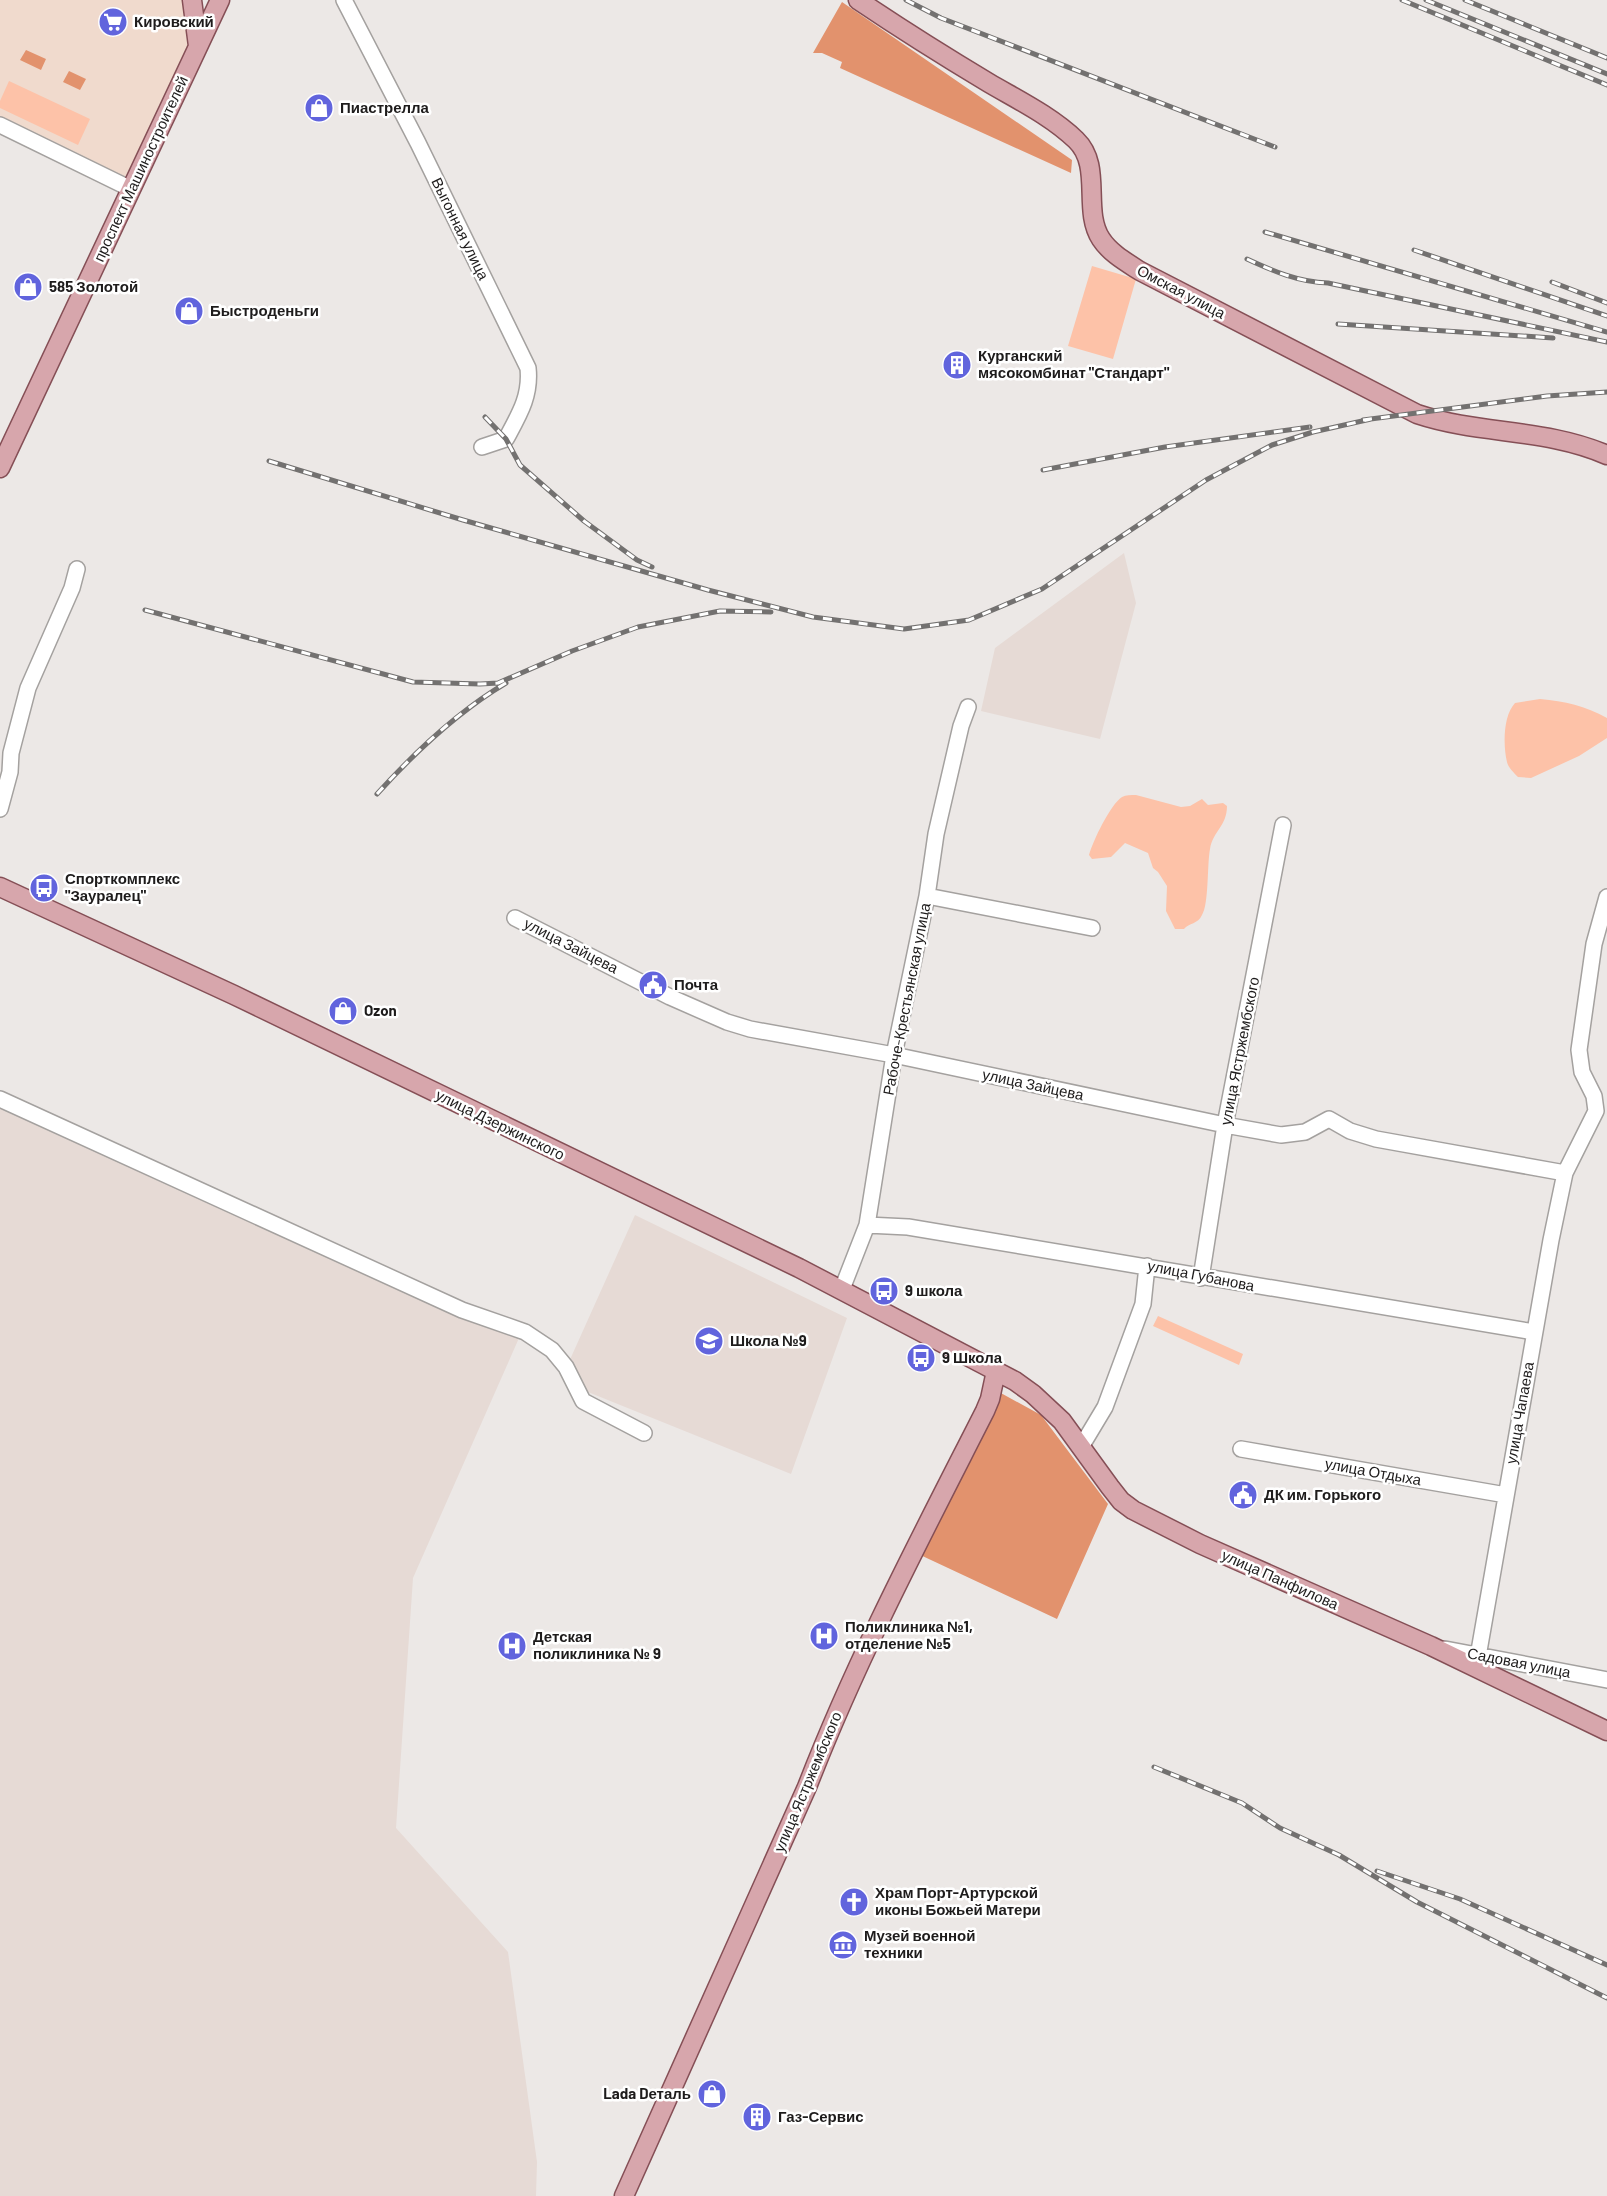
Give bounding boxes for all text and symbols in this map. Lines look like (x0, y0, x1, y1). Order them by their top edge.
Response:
supermarket icon: Кировский (97, 6, 129, 38)
place label: Кировский (134, 12, 214, 30)
street label: проспект Машиностроителей (89, 73, 191, 264)
shop icon: Пиастрелла (303, 92, 335, 124)
place label: Пиастрелла (340, 98, 430, 116)
street label: Выгонная улица (428, 174, 494, 283)
street label: Омская улица (1134, 260, 1229, 322)
shop icon: 585 Золотой (12, 271, 44, 303)
place label: 585 Золотой (49, 277, 138, 295)
shop icon: Быстроденьги (173, 295, 205, 327)
place label: Быстроденьги (210, 301, 319, 319)
place label: Курганский мясокомбинат "Стандарт" (978, 346, 1170, 381)
building icon: Курганский мясокомбинат "Стандарт" (941, 349, 973, 381)
place label: Спорткомплекс "Зауралец" (65, 869, 180, 904)
bus stop icon: Спорткомплекс "Зауралец" (28, 872, 60, 904)
street label: Рабоче-Крестьянская улица (879, 900, 934, 1097)
street label: улица Зайцева (522, 914, 622, 977)
public building icon: Почта (637, 969, 669, 1001)
place label: Почта (674, 975, 719, 993)
street label: улица Ястржембского (1216, 975, 1262, 1127)
shop icon: Ozon (327, 995, 359, 1027)
place label: Ozon (364, 1001, 397, 1019)
street label: улица Зайцева (981, 1065, 1086, 1104)
street label: улица Дзержинского (433, 1085, 568, 1163)
street label: улица Губанова (1146, 1256, 1257, 1294)
bus stop icon: 9 школа (868, 1275, 900, 1307)
place label: 9 школа (905, 1281, 963, 1299)
school or university icon: Школа №9 (693, 1325, 725, 1357)
place label: Школа №9 (730, 1331, 807, 1349)
bus stop icon: 9 Школа (905, 1342, 937, 1374)
place label: 9 Школа (942, 1348, 1003, 1366)
street label: улица Чапаева (1501, 1360, 1537, 1465)
street label: улица Отдыха (1324, 1454, 1423, 1488)
public building icon: ДК им. Горького (1227, 1479, 1259, 1511)
place label: ДК им. Горького (1264, 1485, 1381, 1503)
street label: улица Панфилова (1219, 1545, 1342, 1613)
place label: Поликлиника №1, отделение №5 (845, 1617, 973, 1652)
hospital icon: Поликлиника №1, отделение №5 (808, 1620, 840, 1652)
place label: Детская поликлиника № 9 (533, 1627, 661, 1662)
hospital icon: Детская поликлиника № 9 (496, 1630, 528, 1662)
street label: Садовая улица (1466, 1643, 1573, 1681)
street label: улица Ястржембского (769, 1709, 845, 1855)
place label: Храм Порт-Артурской иконы Божьей Матери (875, 1883, 1041, 1918)
church icon: Храм Порт-Артурской иконы Божьей Матери (838, 1886, 870, 1918)
place label: Музей военной техники (864, 1926, 976, 1961)
museum icon: Музей военной техники (827, 1929, 859, 1961)
shop icon: Lada Dеталь (696, 2078, 728, 2110)
place label: Lada Dеталь (603, 2084, 691, 2102)
building icon: Газ-Сервис (741, 2101, 773, 2133)
place label: Газ-Сервис (778, 2107, 864, 2125)

